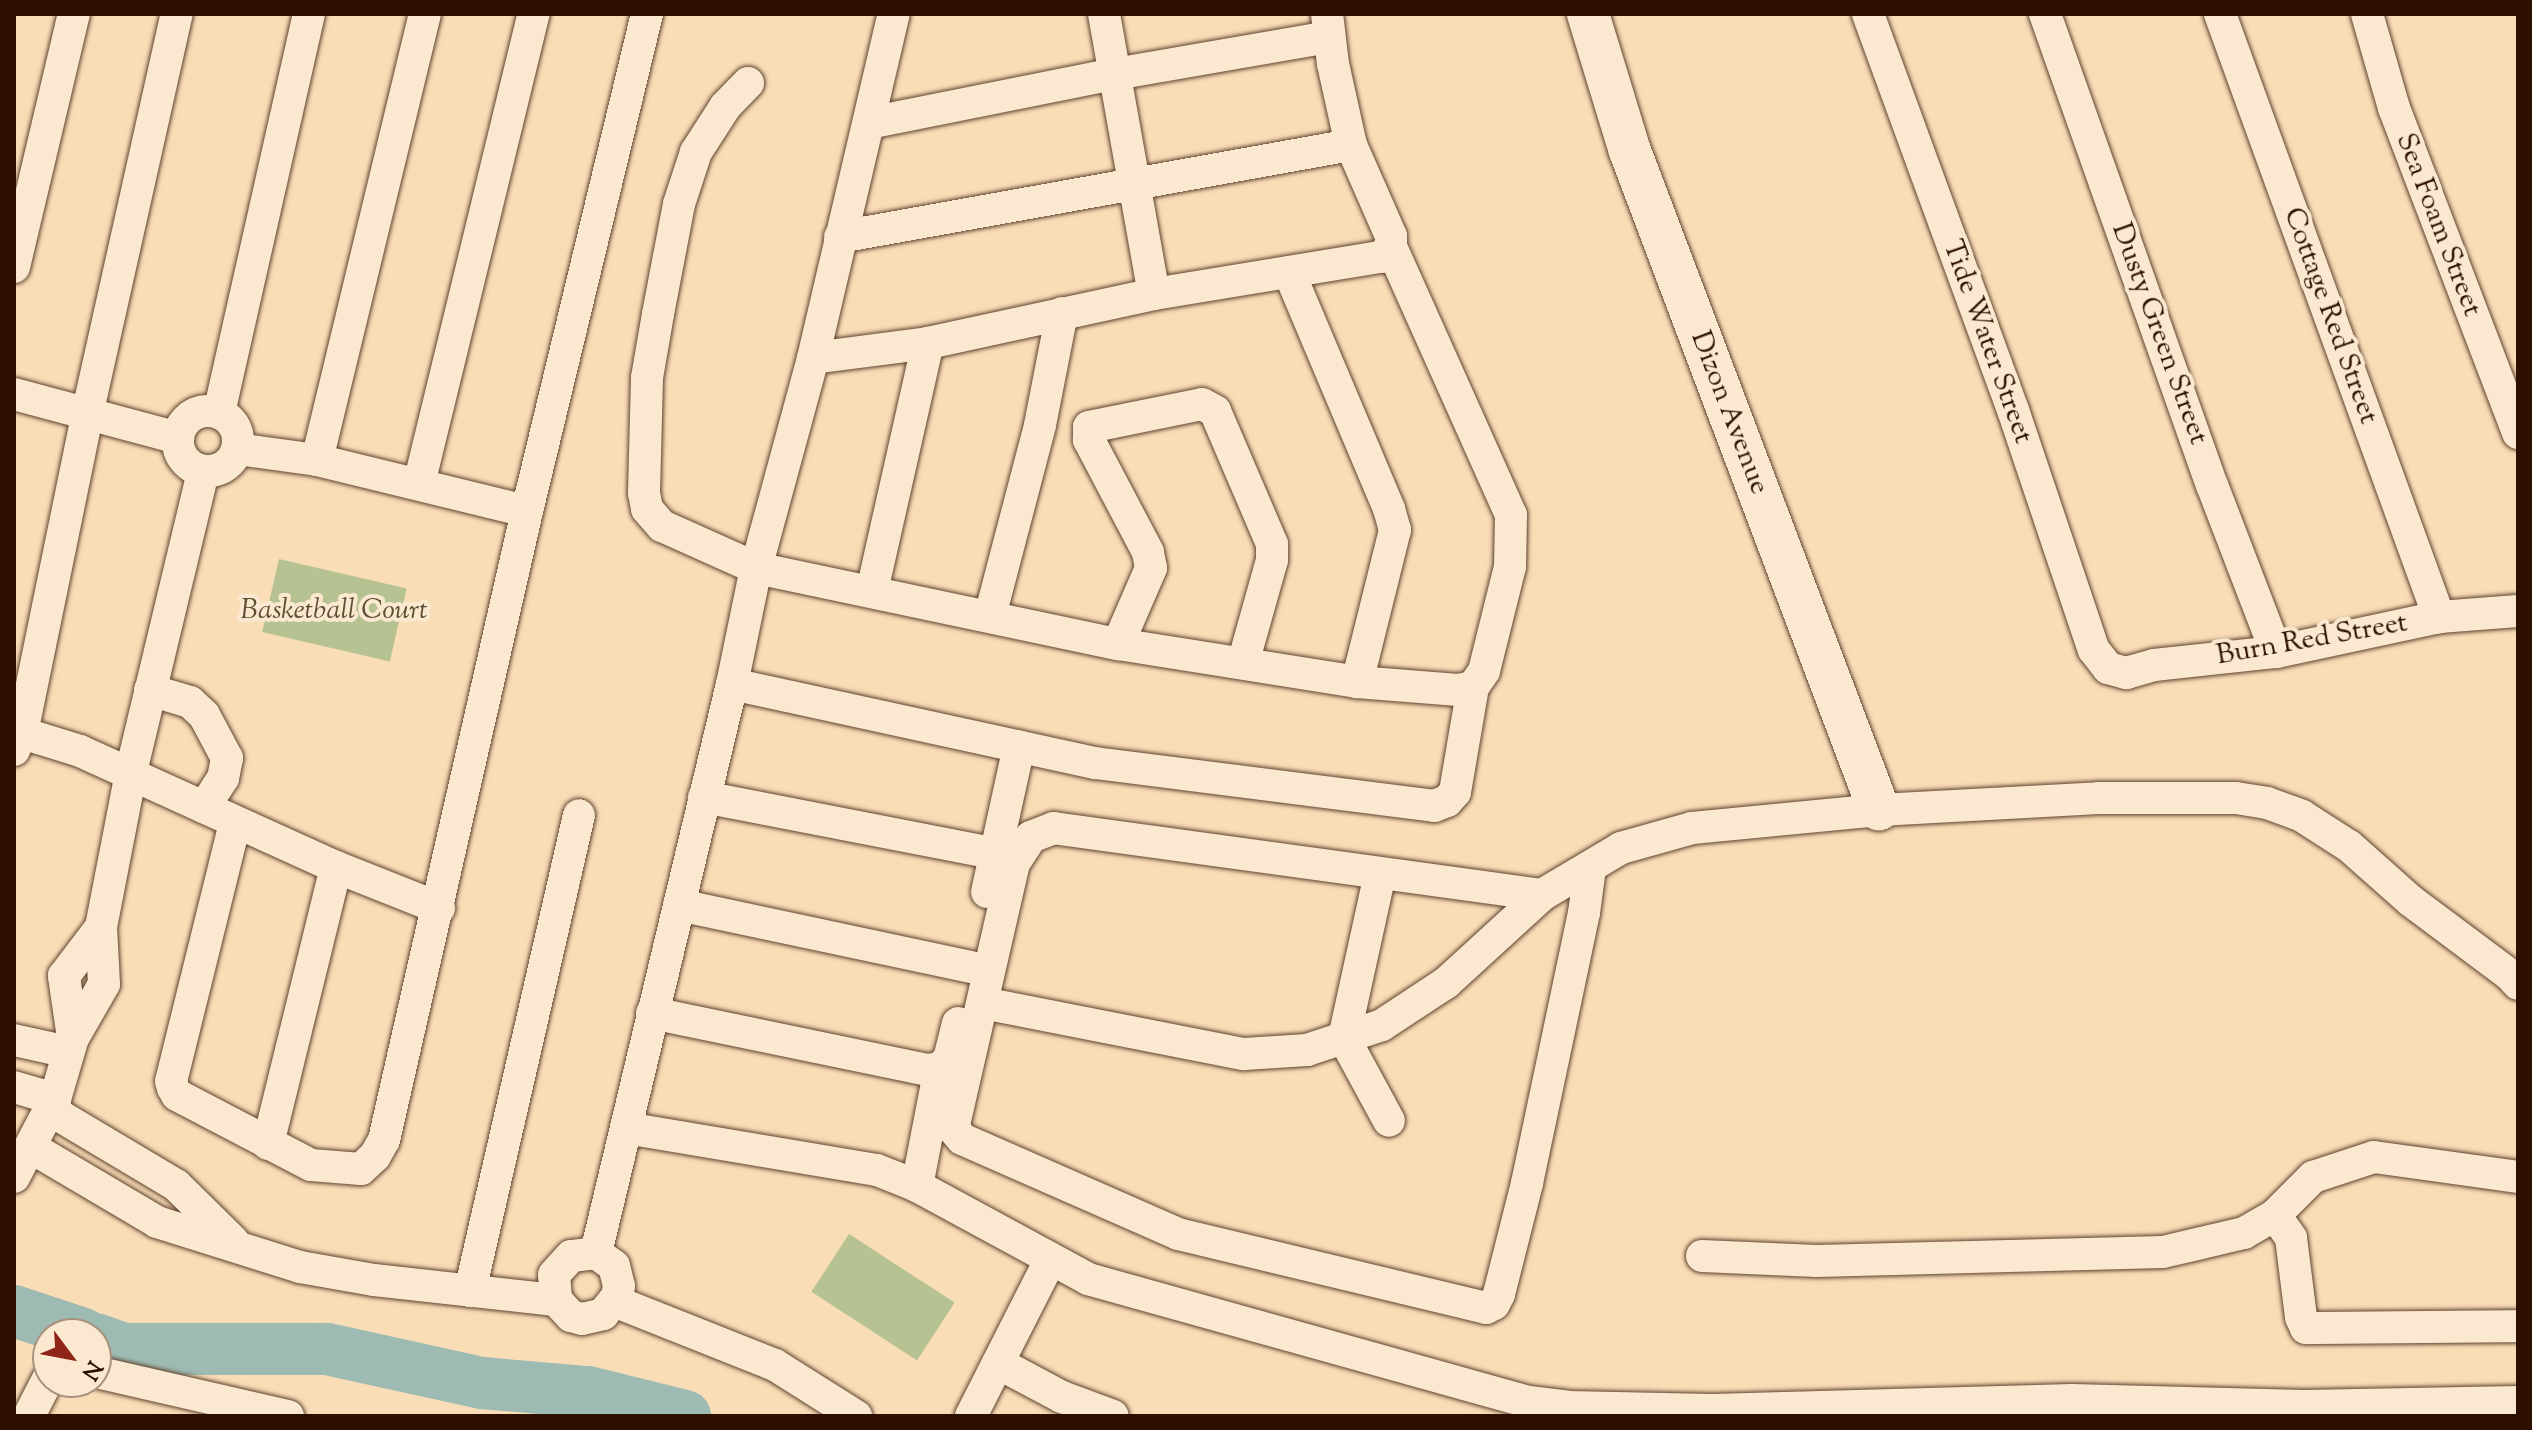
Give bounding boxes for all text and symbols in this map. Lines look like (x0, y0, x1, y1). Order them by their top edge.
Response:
street label: Sea Foam Street (2388, 129, 2488, 321)
street label: Cottage Red Street (2275, 203, 2385, 429)
street label: Dusty Green Street (2103, 219, 2215, 449)
street label: Tide Water Street (1935, 236, 2039, 448)
street label: Dizon Avenue (1682, 327, 1776, 499)
park label: Basketball Court (240, 594, 428, 628)
street label: Burn Red Street (2214, 607, 2410, 673)
north arrow (32, 1318, 112, 1398)
text: N (72, 1354, 109, 1386)

